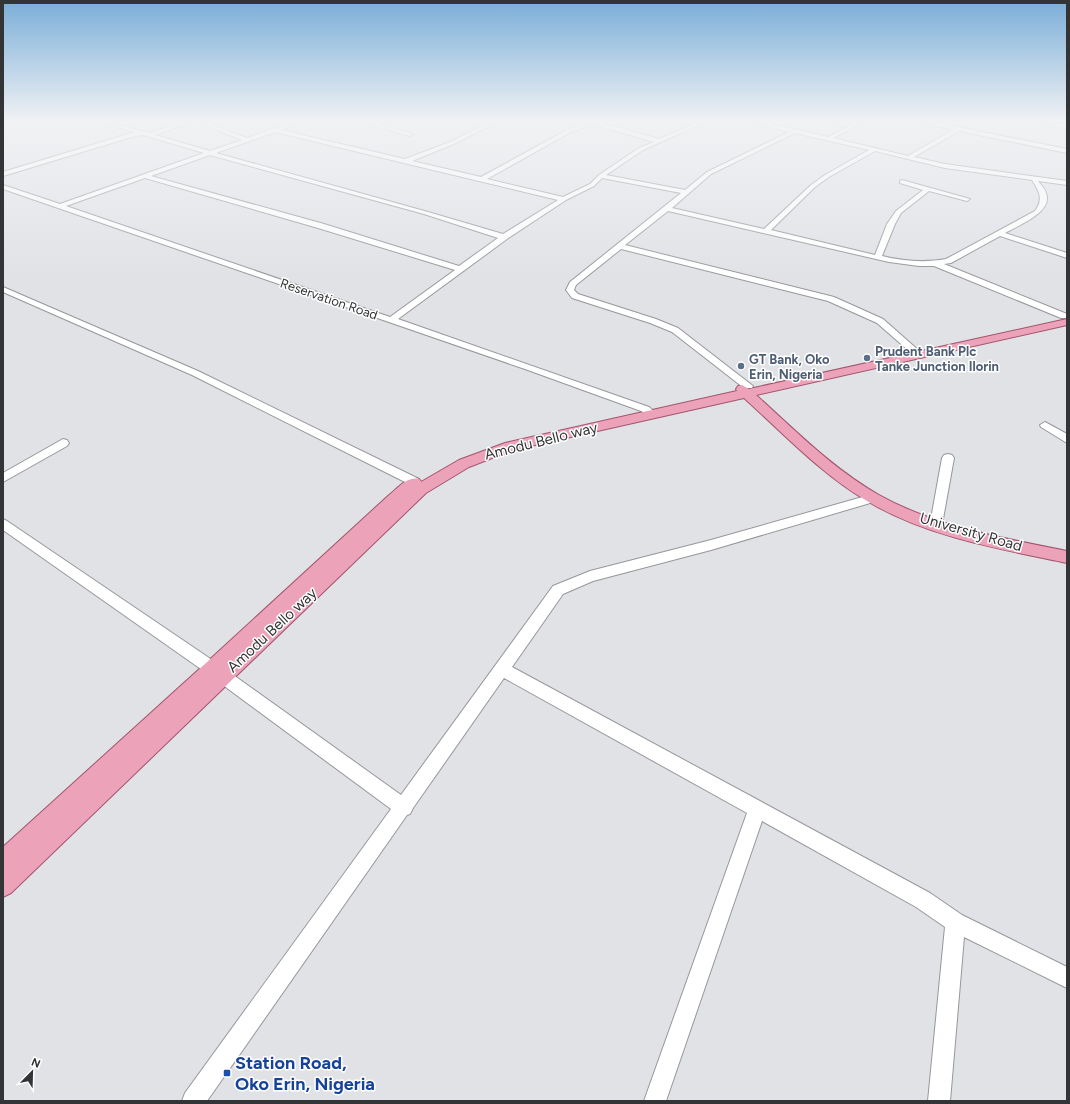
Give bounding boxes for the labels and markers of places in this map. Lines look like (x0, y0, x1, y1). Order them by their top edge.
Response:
place label: Prudent Bank Plc Tanke Junction Ilorin (875, 344, 999, 374)
place label: GT Bank, Oko Erin, Nigeria (749, 352, 830, 382)
marker: Prudent Bank Plc Tanke Junction Ilorin (862, 353, 872, 363)
marker: GT Bank, Oko Erin, Nigeria (736, 361, 746, 371)
place label: Station Road, Oko Erin, Nigeria (235, 1052, 375, 1095)
marker: Station Road, Oko Erin, Nigeria (222, 1068, 232, 1078)

